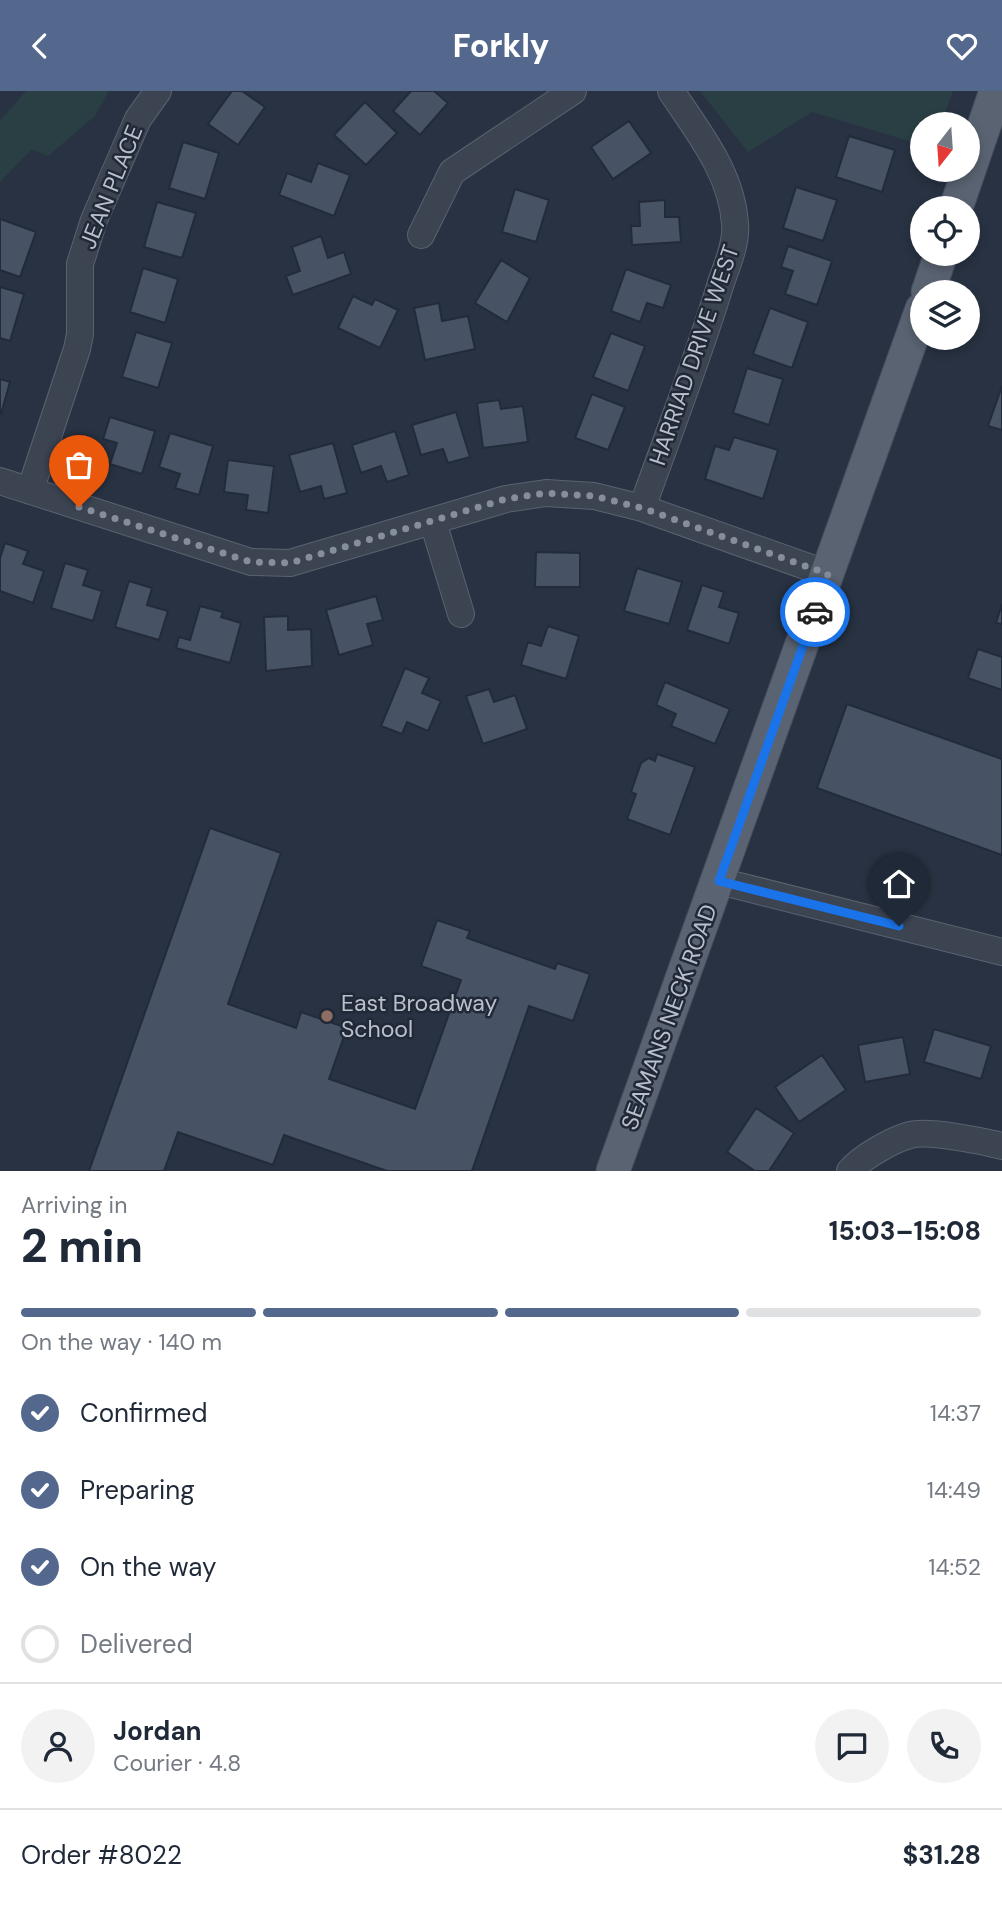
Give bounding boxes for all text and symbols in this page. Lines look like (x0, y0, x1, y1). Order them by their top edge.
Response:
text: Forkly (453, 25, 549, 67)
icon: back (21, 27, 59, 65)
icon: heart (943, 27, 981, 65)
north arrow (910, 112, 980, 182)
map controls (910, 112, 980, 350)
street label: JEAN PLACE (73, 121, 149, 253)
button: locate (910, 196, 980, 266)
street label: HARRIAD DRIVE WEST (642, 241, 746, 469)
button: layers (910, 280, 980, 350)
pin (49, 435, 109, 507)
icon: bag (60, 446, 98, 484)
courier (780, 577, 850, 647)
icon: car (796, 593, 834, 631)
pin (869, 854, 929, 926)
icon: home (880, 865, 918, 903)
street label: SEAMANS NECK ROAD (614, 900, 724, 1134)
place label: East Broadway School (341, 988, 497, 1044)
marker: East Broadway School (319, 1008, 335, 1024)
text: Arriving in (21, 1190, 127, 1220)
text: 15:03–15:08 (829, 1214, 981, 1248)
text: 2 min (21, 1216, 143, 1276)
text: On the way · 140 m (21, 1327, 222, 1357)
icon: check (21, 1394, 59, 1432)
text: Confirmed (80, 1396, 207, 1430)
text: 14:37 (930, 1398, 981, 1428)
icon: check (21, 1471, 59, 1509)
text: Preparing (80, 1473, 195, 1507)
text: 14:49 (927, 1475, 981, 1505)
icon: check (21, 1548, 59, 1586)
text: On the way (80, 1550, 216, 1584)
text: 14:52 (928, 1552, 981, 1582)
text: Delivered (80, 1627, 193, 1661)
button: person (21, 1709, 95, 1783)
button: chat (815, 1709, 889, 1783)
button: phone (907, 1709, 981, 1783)
text: Jordan (113, 1714, 202, 1748)
text: Courier · 4.8 (113, 1748, 241, 1778)
text: Order #8022 (21, 1838, 182, 1872)
text: $31.28 (903, 1838, 981, 1872)

